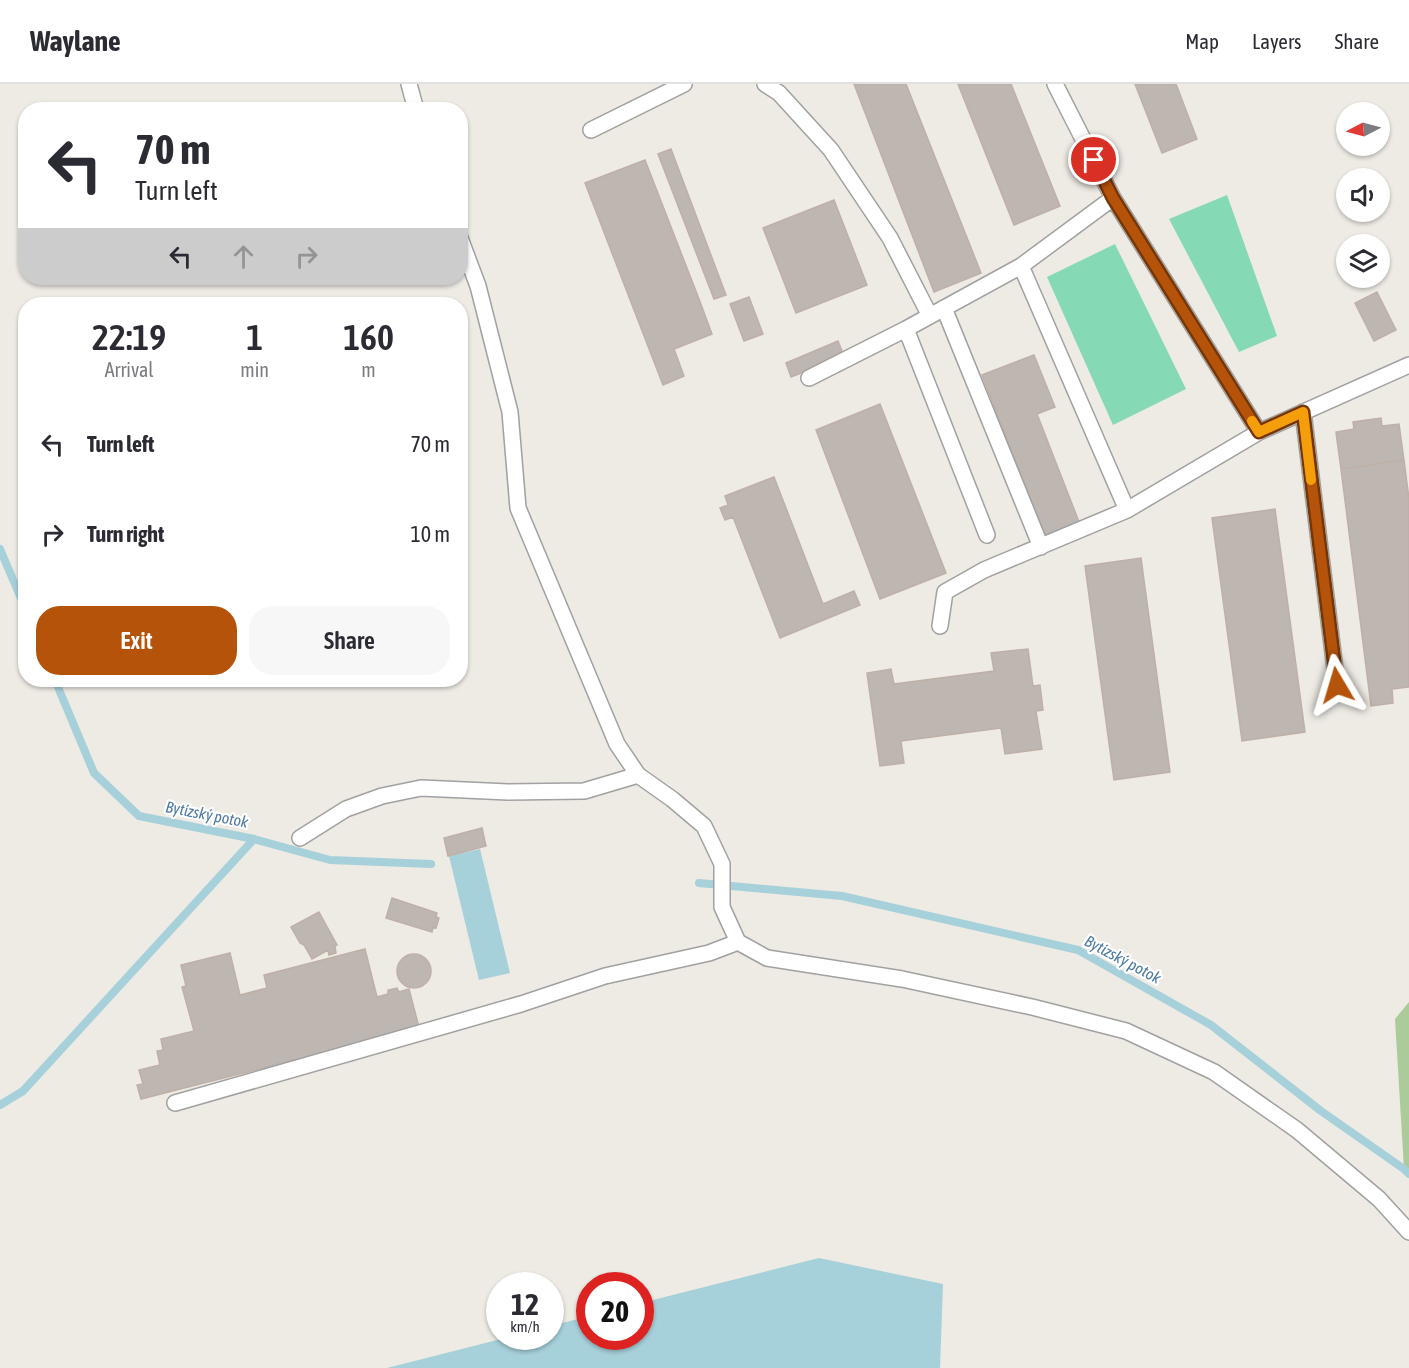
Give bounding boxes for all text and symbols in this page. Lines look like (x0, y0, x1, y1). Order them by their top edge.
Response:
text: Waylane (30, 25, 121, 57)
text: Map (1185, 29, 1219, 53)
text: Layers (1252, 29, 1302, 53)
text: Share (1335, 29, 1379, 53)
north arrow (1336, 102, 1390, 156)
map controls (1336, 102, 1390, 288)
text: 70 m (135, 125, 210, 173)
icon: left (36, 126, 114, 204)
pin (1068, 134, 1119, 185)
icon: arrive (1077, 143, 1110, 176)
button: sound (1336, 168, 1390, 222)
text: Turn left (135, 175, 218, 206)
button: layers (1336, 234, 1390, 288)
icon: left (164, 240, 197, 273)
icon: ahead (227, 240, 260, 273)
icon: right (290, 240, 323, 273)
text: 22:19 (92, 316, 166, 358)
text: 1 (246, 316, 263, 358)
text: 160 (343, 316, 394, 358)
text: Arrival (105, 358, 154, 381)
text: min (240, 358, 269, 381)
text: m (361, 358, 376, 381)
icon: left (36, 428, 69, 461)
text: Turn left (87, 431, 154, 457)
text: 70 m (410, 431, 450, 457)
icon: right (36, 518, 69, 551)
text: Turn right (87, 521, 164, 547)
text: 10 m (410, 521, 450, 547)
button: Exit (36, 606, 237, 675)
button: Share (249, 606, 450, 675)
position arrow (1305, 653, 1369, 717)
water label: Bytízský potok (164, 797, 251, 832)
water label: Bytízský potok (1081, 931, 1165, 988)
speed limit sign: 20 (576, 1272, 654, 1350)
text: 12 (511, 1287, 539, 1321)
text: km/h (510, 1318, 540, 1335)

